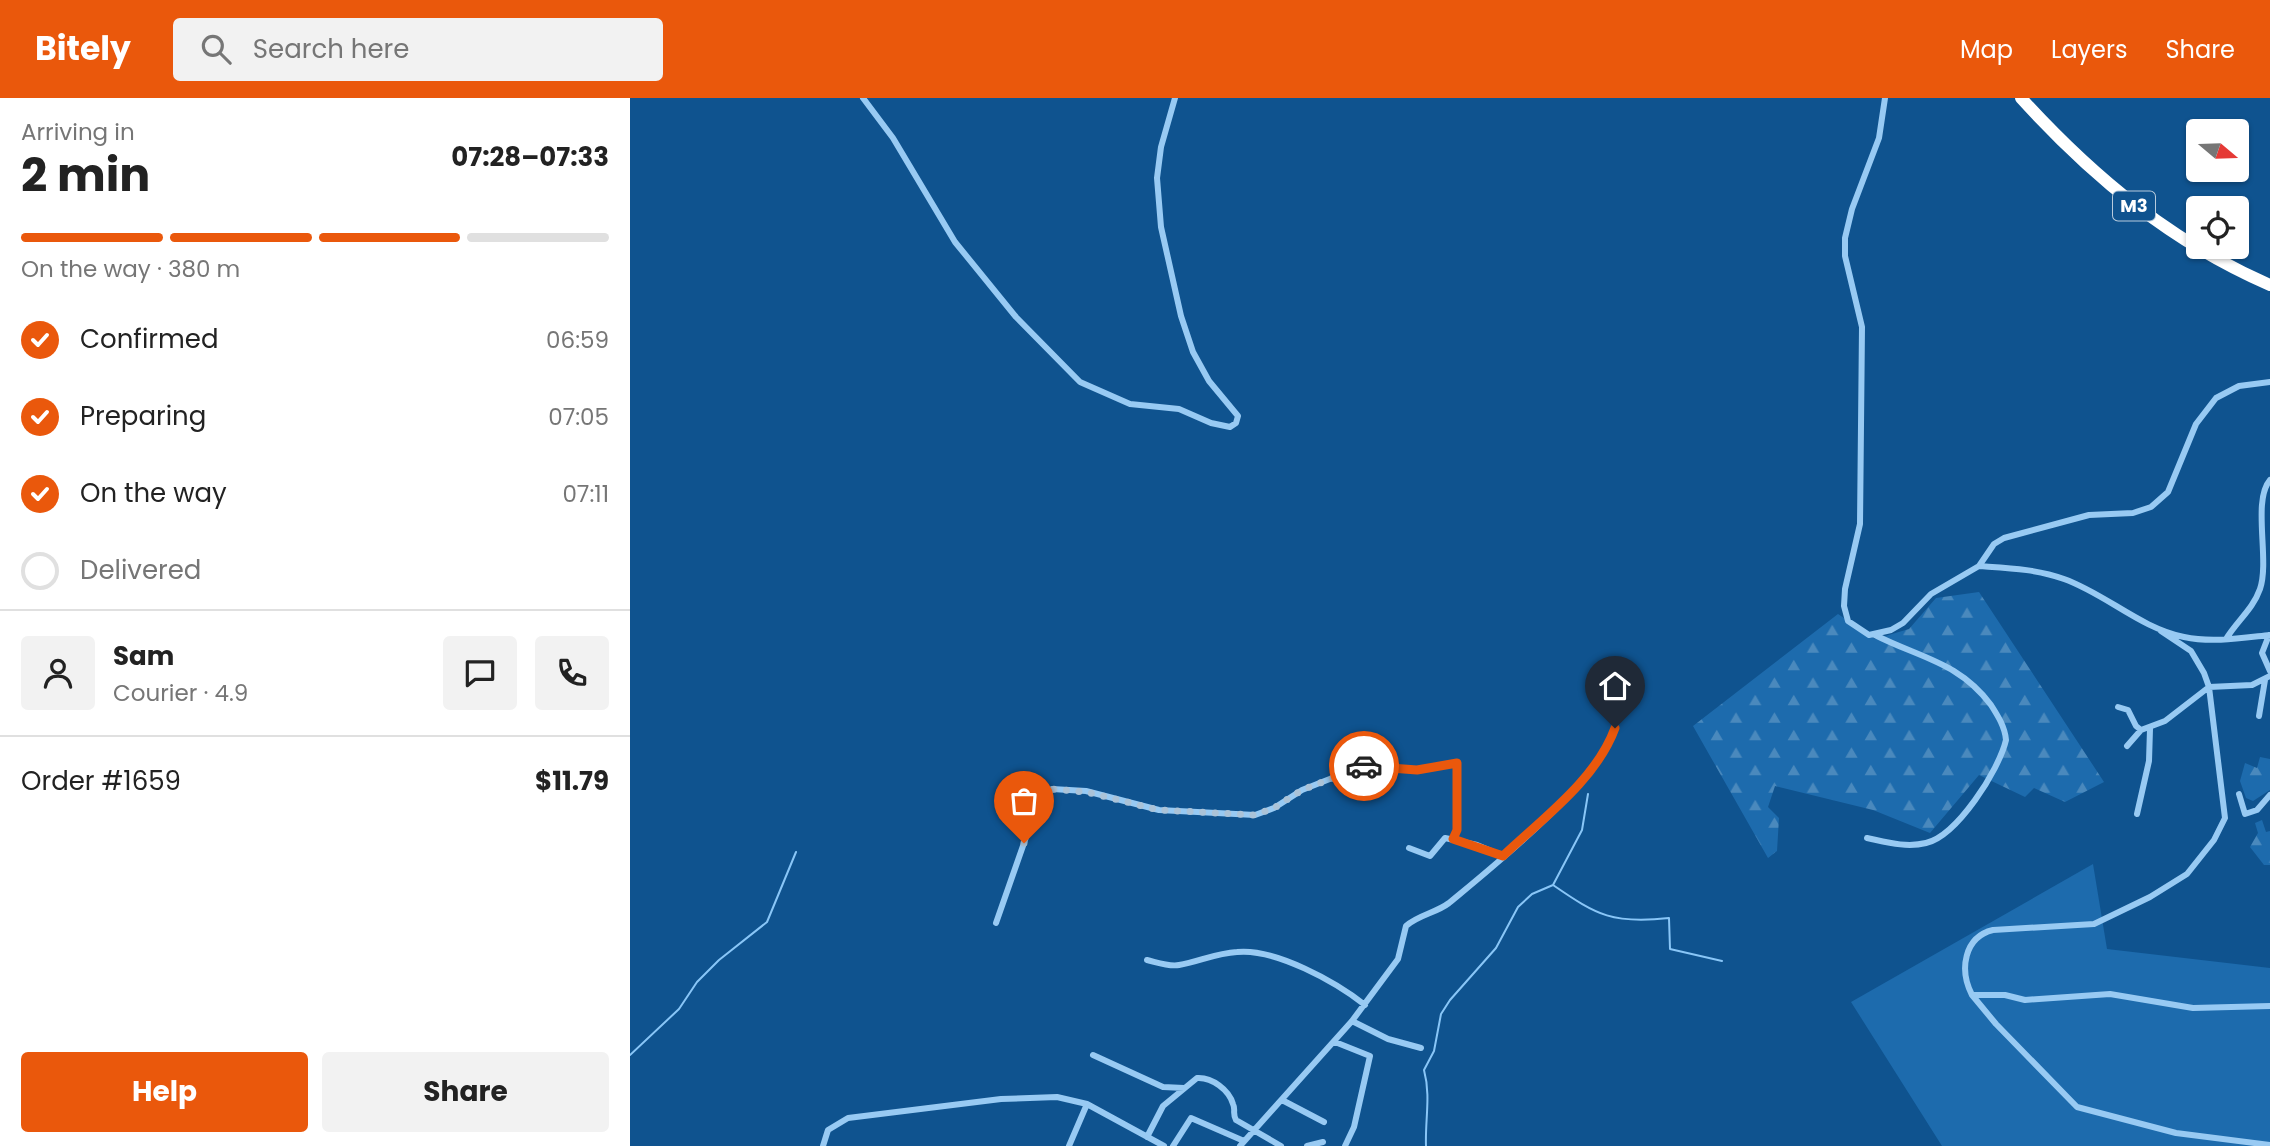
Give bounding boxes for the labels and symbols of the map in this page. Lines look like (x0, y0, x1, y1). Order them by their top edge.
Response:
north arrow (2186, 119, 2249, 182)
road number: M3 (2113, 192, 2155, 220)
pin (1585, 656, 1645, 728)
courier (1329, 731, 1399, 801)
pin (994, 771, 1054, 843)

